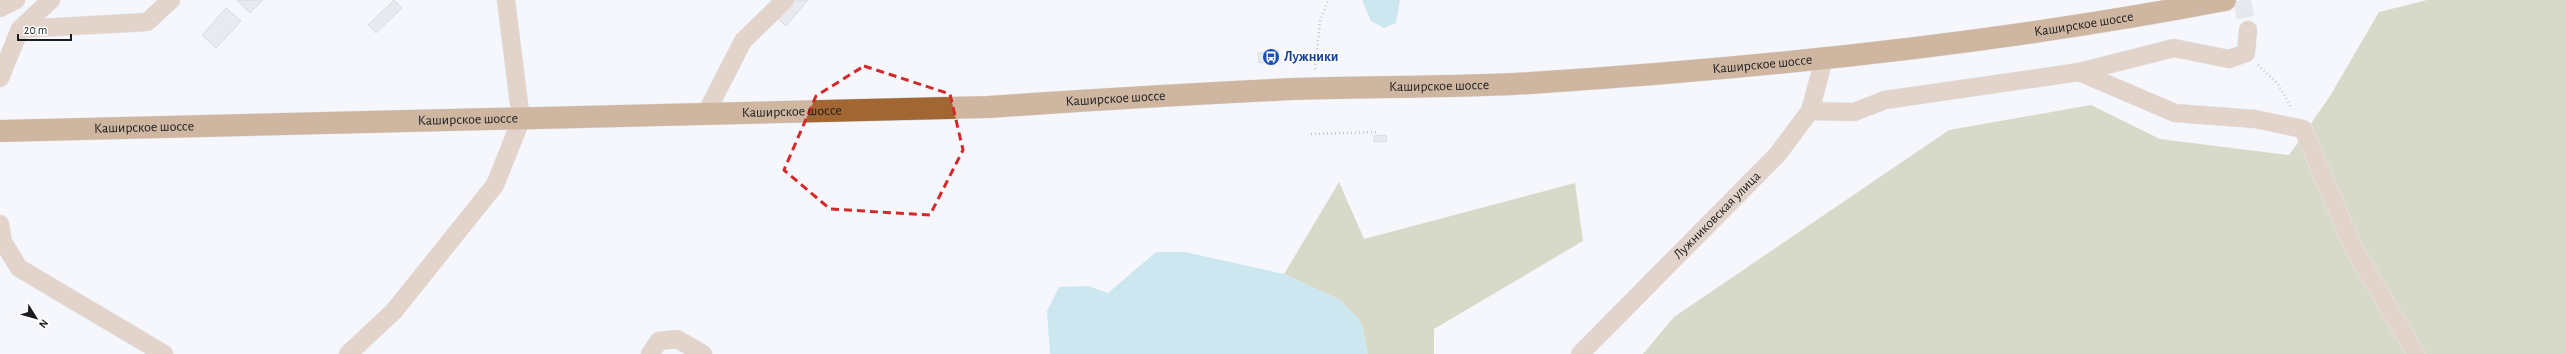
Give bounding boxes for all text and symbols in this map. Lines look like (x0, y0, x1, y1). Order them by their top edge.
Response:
street label: Каширское шоссе (2033, 10, 2134, 39)
scale bar (18, 16, 71, 42)
text: 20 m (24, 24, 47, 36)
bus stop icon: Лужники (1261, 47, 1281, 67)
place label: Лужники (1284, 50, 1339, 64)
street label: Каширское шоссе (1712, 53, 1813, 76)
street label: Каширское шоссе (1389, 78, 1490, 94)
street label: Каширское шоссе (1065, 89, 1166, 109)
street label: Каширское шоссе (741, 104, 842, 120)
street label: Каширское шоссе (418, 111, 518, 128)
street label: Каширское шоссе (94, 119, 194, 136)
street label: Лужниковская улица (1671, 168, 1764, 262)
north arrow (16, 298, 56, 338)
text: N (37, 317, 50, 330)

